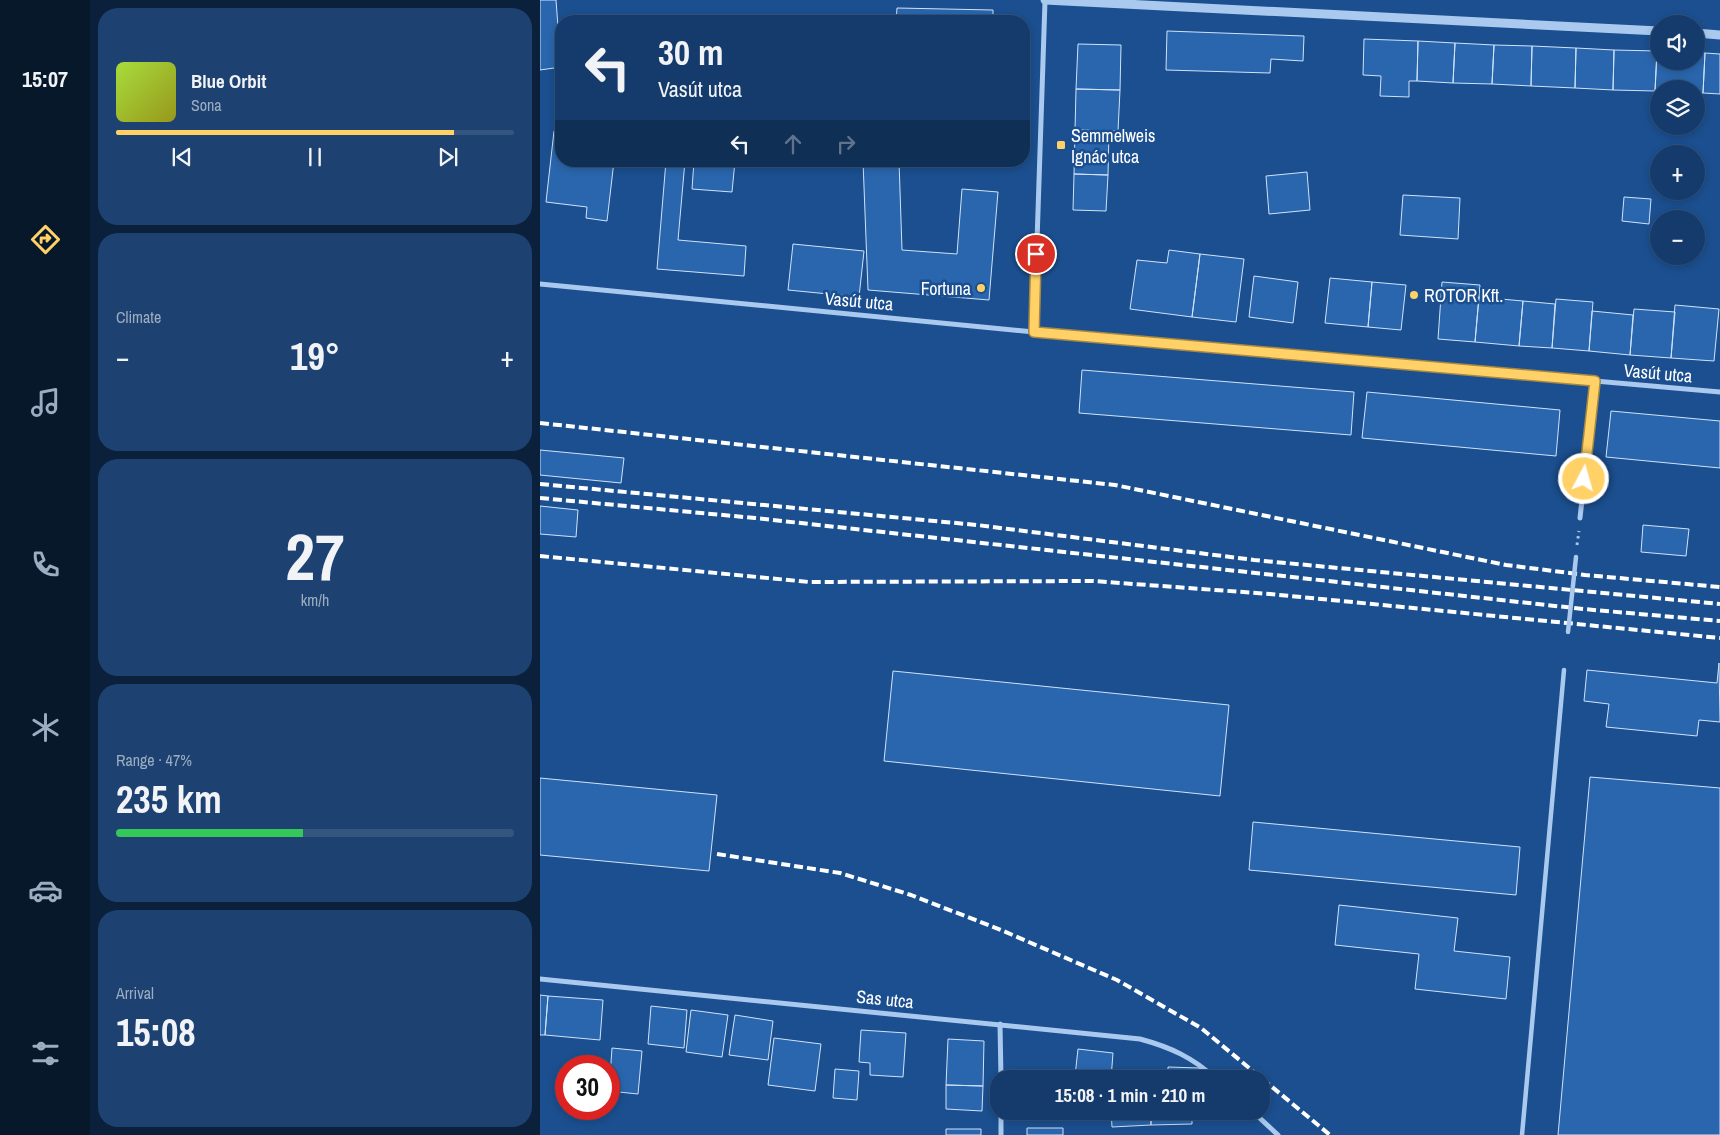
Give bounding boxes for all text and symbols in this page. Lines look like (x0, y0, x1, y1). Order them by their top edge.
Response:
map controls (1650, 15, 1705, 265)
button: sound (1650, 15, 1705, 70)
text: 30 m (658, 29, 723, 76)
icon: left (575, 35, 640, 100)
text: 15:07 (22, 64, 68, 94)
text: Blue Orbit (191, 68, 266, 94)
text: Vasút utca (658, 74, 742, 104)
button: layers (1650, 80, 1705, 135)
text: Sona (191, 94, 222, 116)
place label: Semmelweis Ignác utca (1071, 123, 1155, 169)
icon: left (726, 130, 754, 158)
icon: ahead (779, 130, 807, 158)
icon: right (832, 130, 860, 158)
marker: Semmelweis Ignác utca (1055, 139, 1067, 151)
icon: previous (168, 143, 196, 171)
icon: pause (301, 143, 329, 171)
icon: next (434, 143, 462, 171)
button: + (1650, 145, 1705, 200)
button: − (1650, 210, 1705, 265)
icon: directions (28, 222, 63, 257)
pin (1015, 233, 1057, 275)
icon: arrive (1022, 240, 1050, 268)
place label: Fortuna (921, 276, 971, 301)
marker: Fortuna (975, 282, 987, 294)
place label: ROTOR Kft. (1424, 283, 1503, 308)
street label: Vasút utca (824, 286, 894, 316)
marker: ROTOR Kft. (1408, 289, 1420, 301)
text: Climate (116, 306, 161, 328)
text: 19° (290, 331, 340, 382)
text: − (116, 338, 129, 376)
text: + (501, 338, 514, 376)
street label: Vasút utca (1623, 358, 1693, 388)
icon: music (28, 385, 63, 420)
position arrow (1557, 452, 1609, 504)
text: 27 (285, 513, 345, 600)
icon: phone (28, 547, 63, 582)
text: km/h (301, 589, 329, 611)
icon: climate (28, 710, 63, 745)
text: Range · 47% (116, 749, 192, 771)
text: 235 km (116, 774, 222, 825)
icon: car (28, 873, 63, 908)
text: Arrival (116, 982, 154, 1004)
street label: Sas utca (855, 984, 915, 1014)
text: 15:08 (116, 1007, 196, 1058)
icon: filters (28, 1036, 63, 1071)
speed limit sign: 30 (555, 1055, 620, 1120)
text: 15:08 · 1 min · 210 m (1055, 1082, 1205, 1108)

